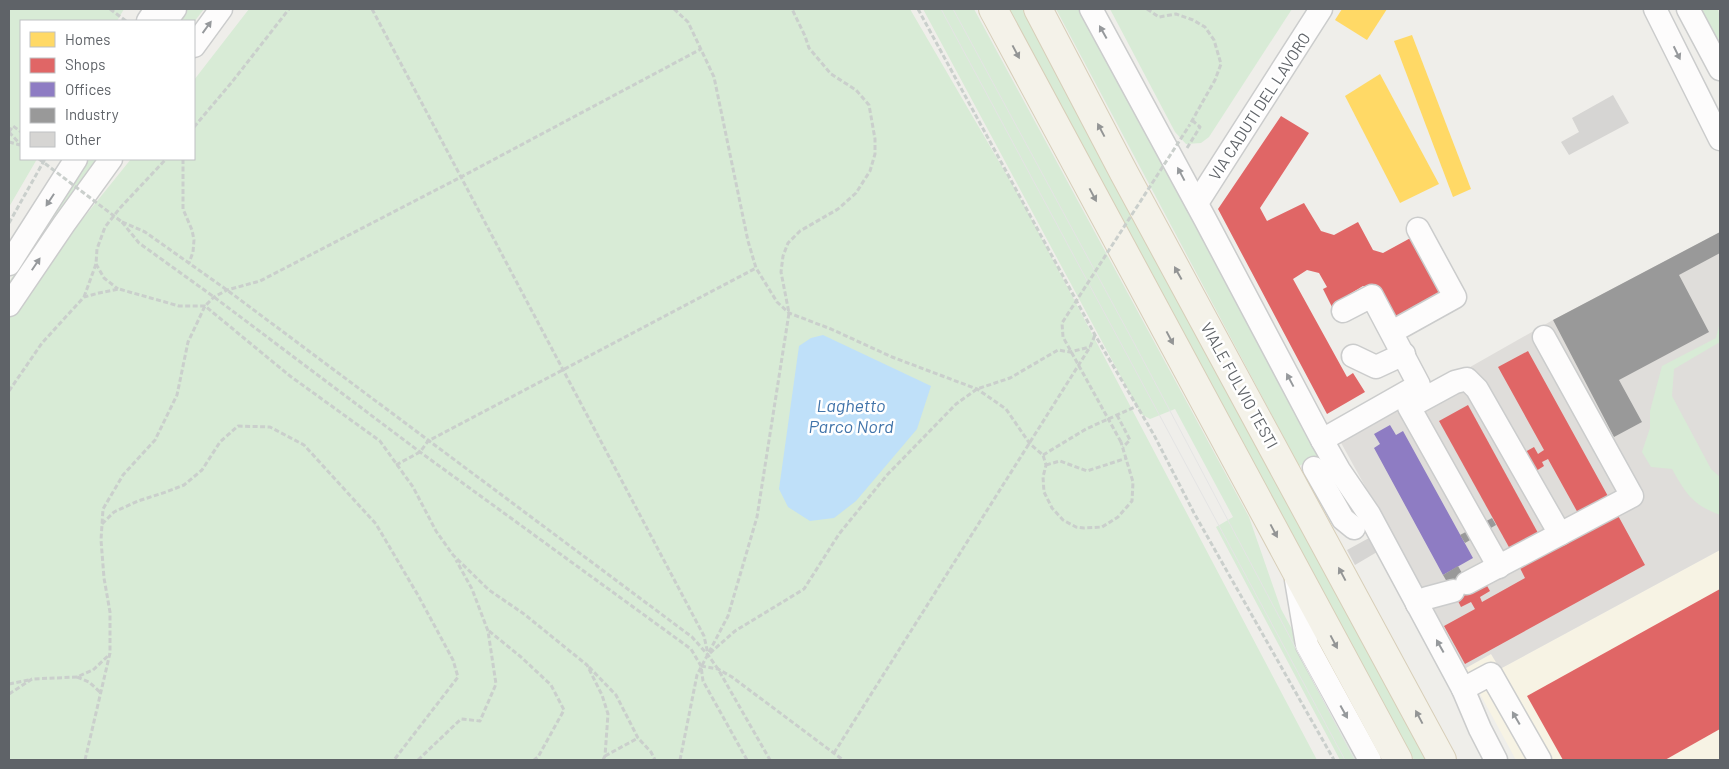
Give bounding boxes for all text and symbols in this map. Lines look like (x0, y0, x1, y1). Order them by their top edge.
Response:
legend (20, 20, 195, 160)
one-way arrow (202, 21, 213, 34)
one-way arrow (1099, 24, 1107, 39)
street label: VIA CADUTI DEL LAVORO (1204, 29, 1314, 183)
text: Homes (65, 30, 110, 48)
one-way arrow (1012, 44, 1020, 59)
one-way arrow (1673, 46, 1681, 60)
text: Shops (65, 55, 105, 73)
text: Offices (65, 80, 111, 98)
text: Industry (65, 105, 119, 123)
one-way arrow (1097, 122, 1105, 137)
text: Other (65, 130, 102, 148)
one-way arrow (1177, 167, 1186, 181)
one-way arrow (1089, 187, 1097, 202)
one-way arrow (45, 193, 54, 206)
one-way arrow (31, 258, 41, 271)
one-way arrow (1174, 266, 1183, 279)
street label: VIALE FULVIO TESTI (1197, 319, 1283, 451)
one-way arrow (1166, 331, 1174, 345)
one-way arrow (1286, 372, 1294, 387)
water label: Laghetto Parco Nord (808, 394, 894, 437)
one-way arrow (1270, 524, 1278, 538)
one-way arrow (1338, 567, 1346, 582)
one-way arrow (1330, 635, 1338, 650)
one-way arrow (1436, 639, 1444, 653)
one-way arrow (1340, 705, 1348, 719)
one-way arrow (1415, 710, 1423, 725)
one-way arrow (1511, 711, 1520, 724)

